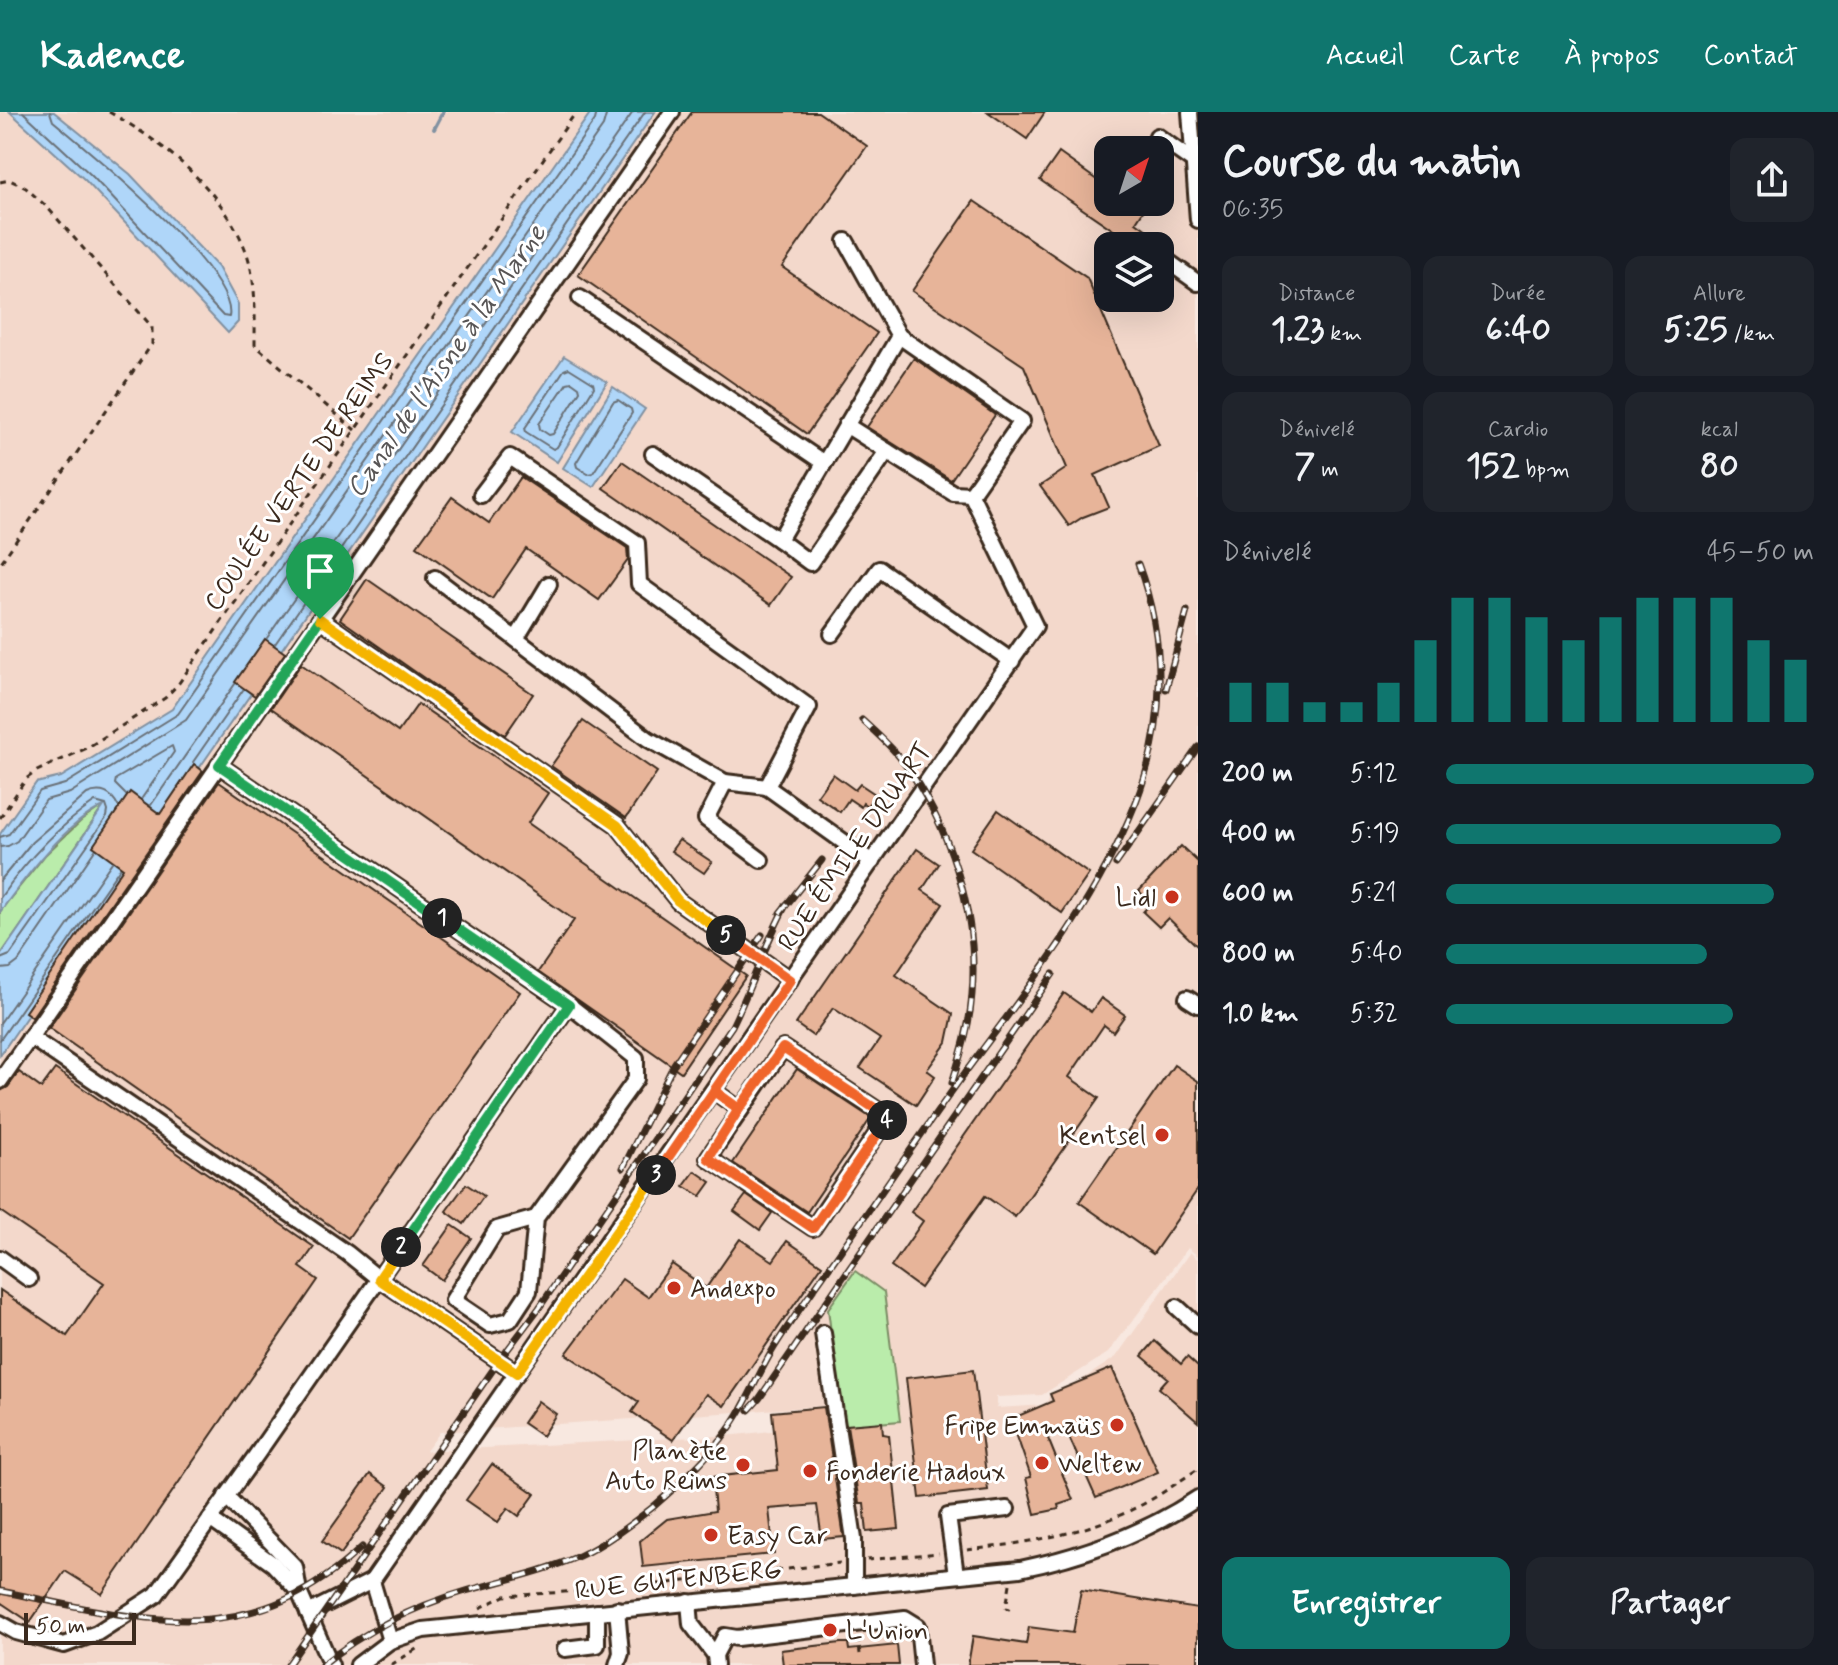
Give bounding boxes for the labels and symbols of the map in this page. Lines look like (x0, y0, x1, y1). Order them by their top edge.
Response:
north arrow (1094, 136, 1174, 216)
water label: Canal de l'Aisne à la Marne (338, 217, 556, 506)
street label: COULÉE VERTE DE REIMS (196, 345, 402, 618)
pin (286, 537, 354, 619)
street label: RUE ÉMILE DRUART (769, 735, 941, 958)
place label: Lidl (1116, 882, 1156, 916)
marker: Lidl (1163, 888, 1181, 906)
pin: 1 (422, 898, 462, 938)
pin: 5 (706, 915, 746, 955)
pin: 4 (867, 1100, 907, 1140)
place label: Kentsel (1059, 1120, 1146, 1154)
marker: Kentsel (1153, 1126, 1171, 1144)
pin: 3 (636, 1155, 676, 1195)
pin: 2 (381, 1227, 421, 1267)
place label: Andexpo (690, 1273, 776, 1307)
marker: Andexpo (665, 1279, 683, 1297)
place label: Fripe Emmaüs (945, 1410, 1101, 1444)
marker: Fripe Emmaüs (1108, 1416, 1126, 1434)
place label: Planète Auto Reims (605, 1435, 727, 1499)
place label: Weltew (1058, 1448, 1142, 1482)
marker: Weltew (1033, 1454, 1051, 1472)
marker: Planète Auto Reims (734, 1456, 752, 1474)
place label: Fonderie Hadoux (826, 1456, 1005, 1490)
marker: Fonderie Hadoux (801, 1462, 819, 1480)
place label: Easy Car (727, 1520, 828, 1554)
marker: Easy Car (702, 1526, 720, 1544)
street label: RUE GUTENBERG (573, 1553, 783, 1609)
scale bar (24, 1609, 136, 1645)
place label: L'Union (846, 1615, 928, 1649)
marker: L'Union (821, 1621, 839, 1639)

